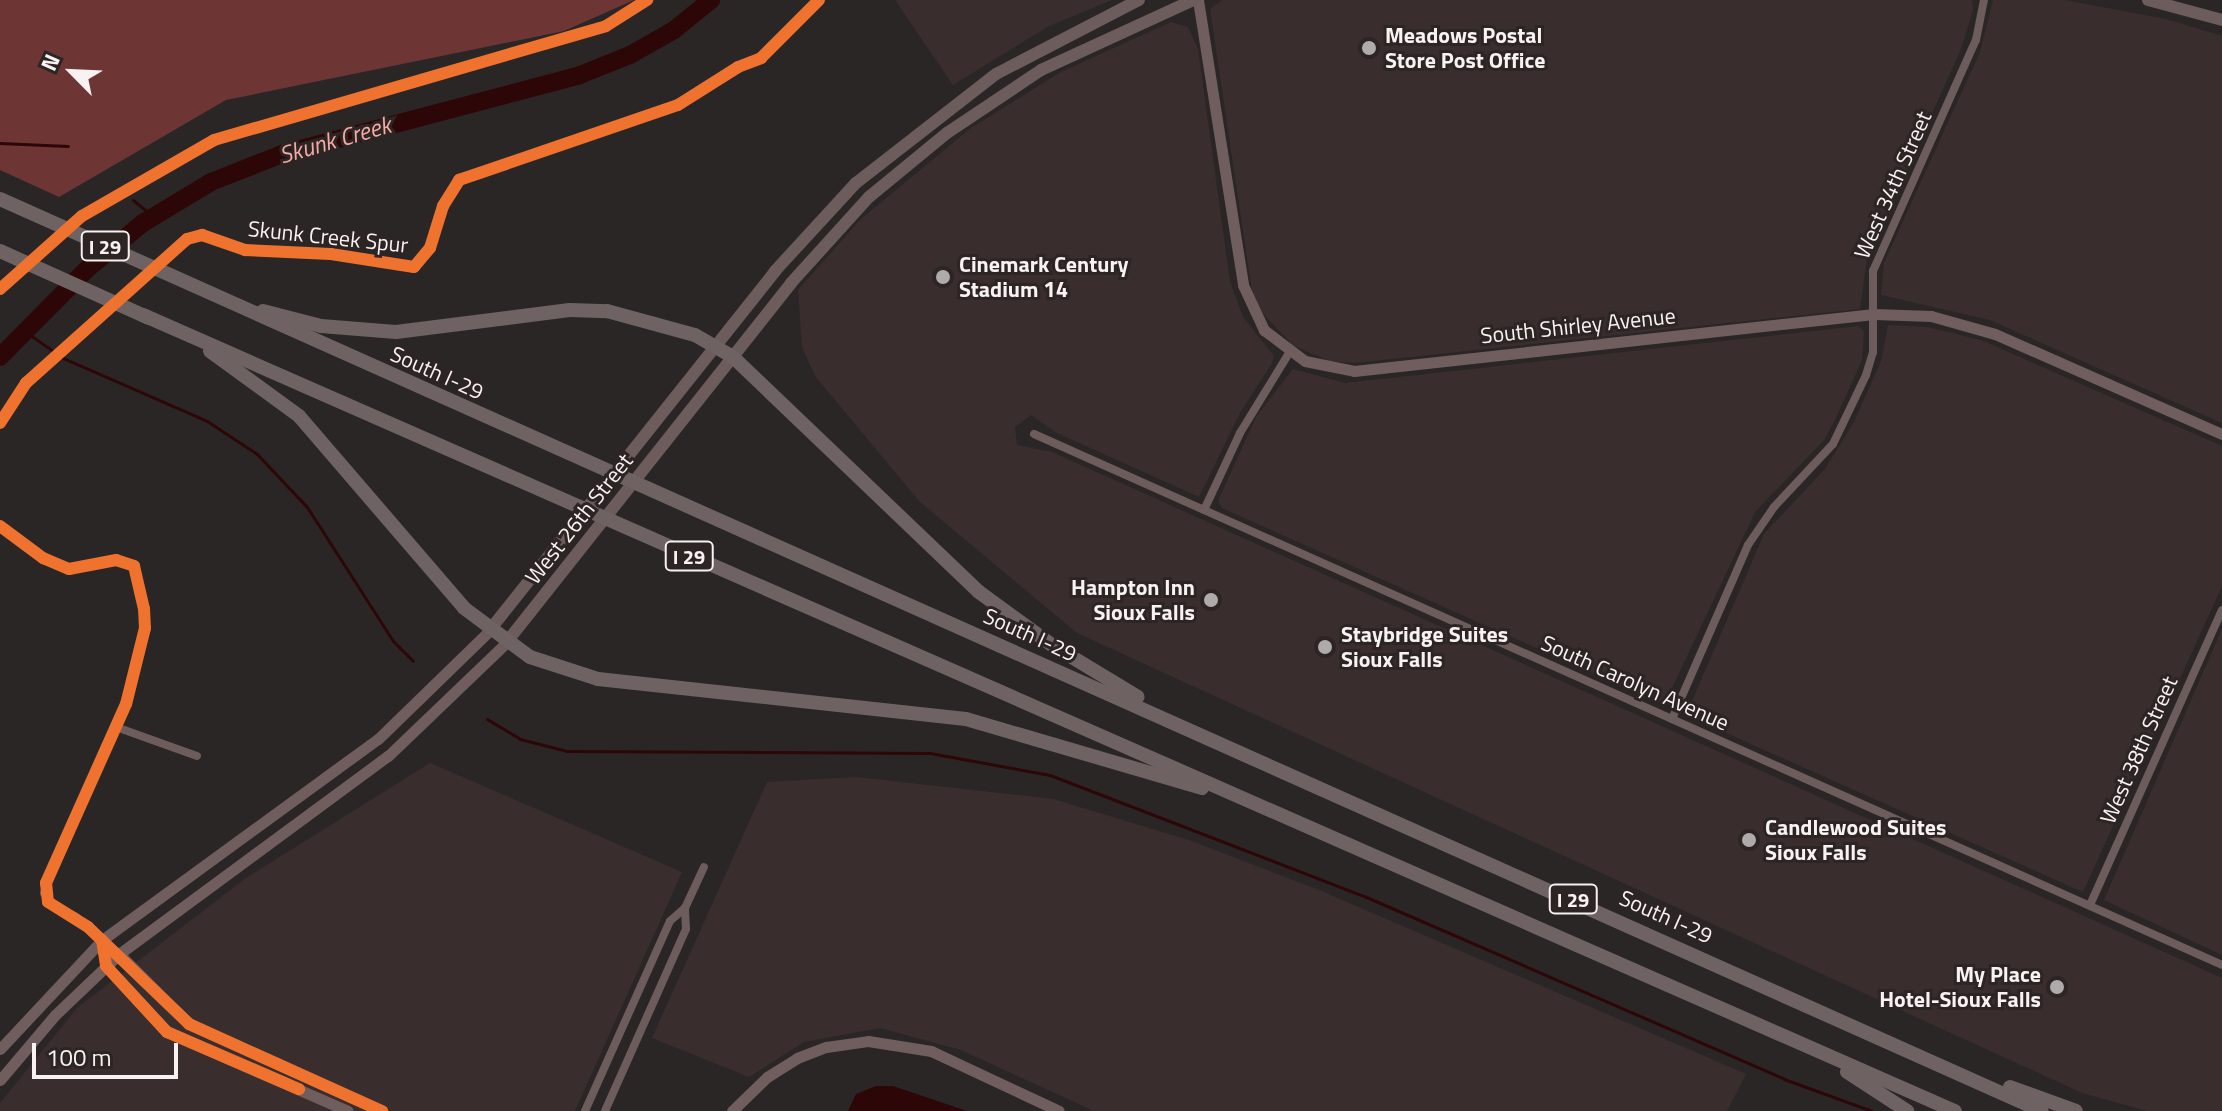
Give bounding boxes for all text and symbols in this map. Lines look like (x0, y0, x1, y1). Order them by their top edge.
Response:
place label: Meadows Postal Store Post Office (1385, 22, 1545, 74)
north arrow (32, 32, 112, 112)
marker: Meadows Postal Store Post Office (1360, 39, 1378, 57)
text: N (31, 48, 69, 76)
street label: West 34th Street (1849, 107, 1937, 263)
water label: Skunk Creek (276, 110, 394, 170)
street label: Skunk Creek Spur (247, 215, 409, 259)
road number: I 29 (79, 230, 131, 262)
place label: Cinemark Century Stadium 14 (959, 251, 1129, 302)
marker: Cinemark Century Stadium 14 (934, 268, 952, 286)
street label: South Shirley Avenue (1479, 303, 1677, 349)
street label: South I-29 (386, 341, 488, 405)
street label: West 26th Street (520, 448, 638, 590)
road number: I 29 (663, 540, 715, 572)
place label: Hampton Inn Sioux Falls (1071, 574, 1195, 626)
marker: Hampton Inn Sioux Falls (1202, 591, 1220, 609)
street label: South I-29 (979, 603, 1081, 667)
place label: Staybridge Suites Sioux Falls (1341, 621, 1508, 672)
street label: South Carolyn Avenue (1537, 630, 1733, 736)
marker: Staybridge Suites Sioux Falls (1316, 638, 1334, 656)
street label: West 38th Street (2095, 672, 2183, 828)
place label: Candlewood Suites Sioux Falls (1765, 814, 1946, 866)
marker: Candlewood Suites Sioux Falls (1740, 831, 1758, 849)
road number: I 29 (1547, 883, 1599, 915)
street label: South I-29 (1615, 885, 1717, 949)
place label: My Place Hotel-Sioux Falls (1879, 961, 2041, 1012)
marker: My Place Hotel-Sioux Falls (2048, 978, 2066, 996)
scale bar (36, 1027, 182, 1077)
text: 100 m (46, 1039, 112, 1075)

